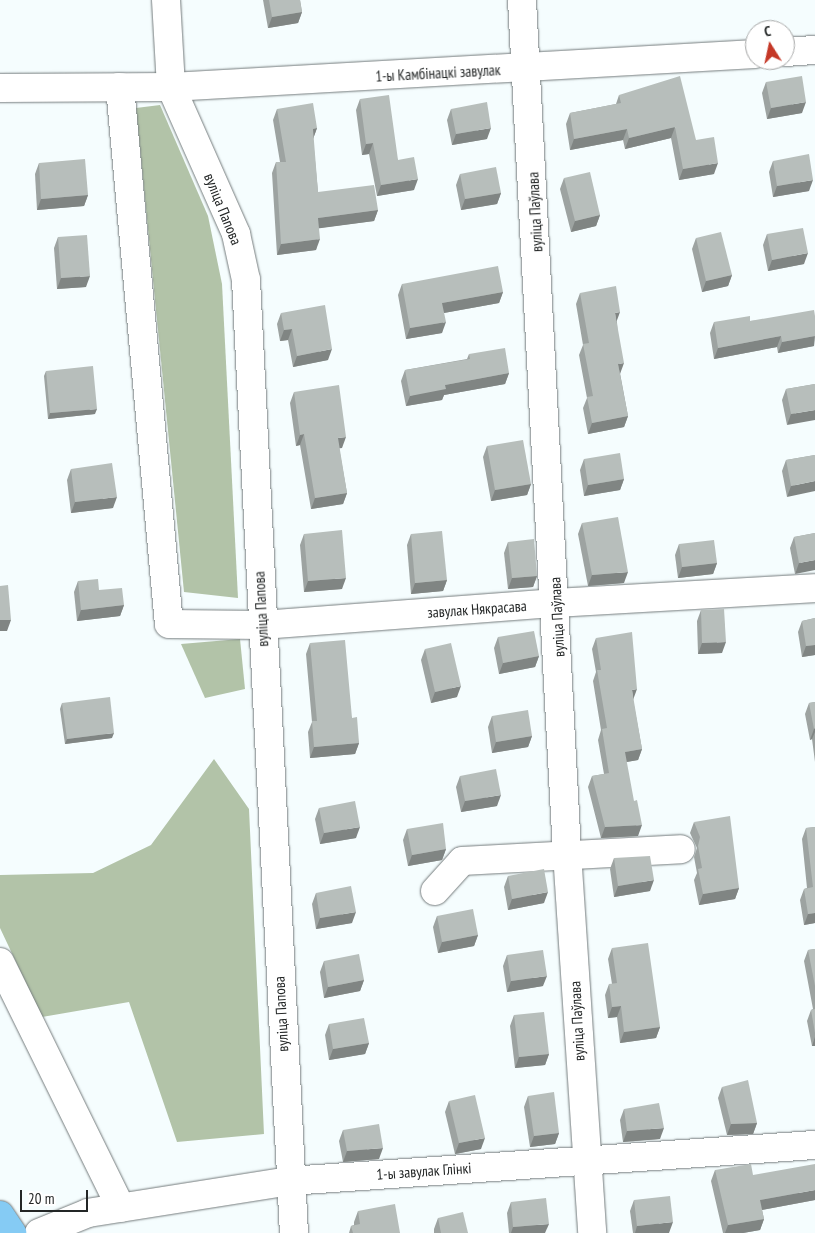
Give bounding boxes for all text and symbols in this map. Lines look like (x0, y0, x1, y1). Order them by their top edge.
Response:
north arrow (745, 20, 795, 70)
text: С (763, 22, 772, 41)
street label: 1-ы Камбінацкі завулак (375, 61, 501, 85)
street label: вуліца Папова (201, 171, 245, 247)
street label: вуліца Паўлава (524, 172, 546, 252)
street label: вуліца Папова (250, 571, 272, 647)
street label: вуліца Паўлава (546, 577, 568, 657)
street label: завулак Някрасава (427, 597, 527, 621)
street label: вуліца Папова (270, 976, 292, 1052)
street label: вуліца Паўлава (566, 981, 588, 1061)
street label: 1-ы завулак Глінкі (376, 1159, 472, 1183)
scale bar (22, 1180, 90, 1212)
text: 20 m (28, 1189, 54, 1208)

